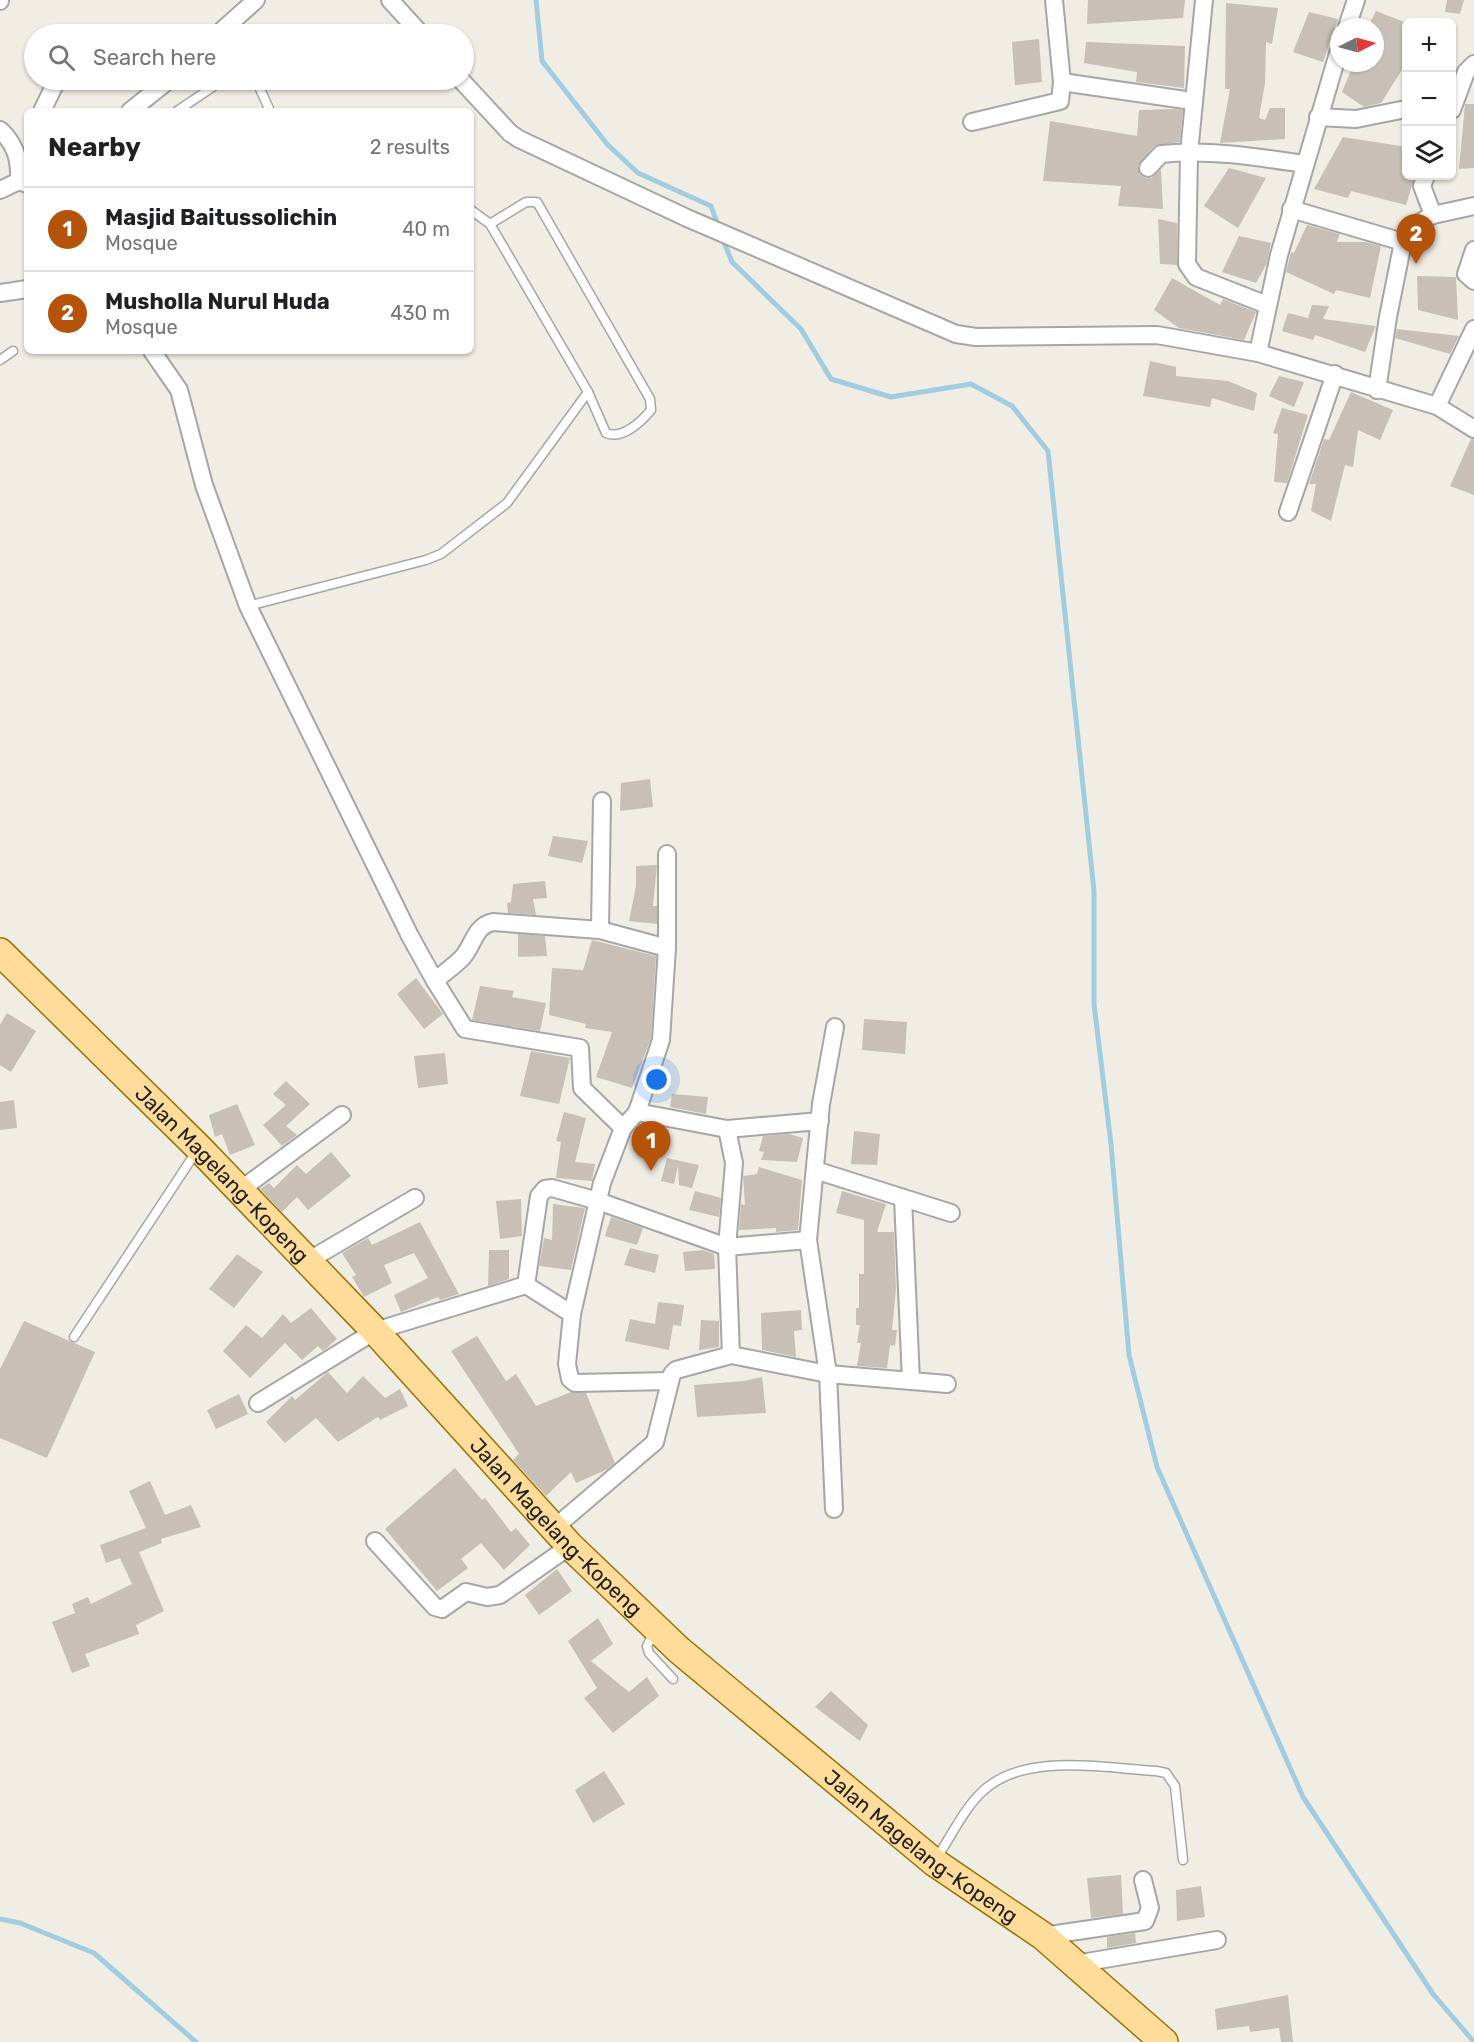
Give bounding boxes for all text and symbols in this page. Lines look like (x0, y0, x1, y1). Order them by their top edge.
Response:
north arrow (1330, 18, 1384, 72)
map controls (1402, 18, 1456, 180)
button: + (1402, 18, 1456, 72)
search box (24, 24, 474, 90)
icon: search (45, 41, 78, 74)
text: Search here (93, 44, 216, 71)
button: − (1402, 72, 1456, 126)
button: layers (1402, 126, 1456, 180)
text: Nearby (48, 132, 141, 163)
text: 2 results (370, 135, 450, 159)
text: Masjid Baitussolichin (105, 204, 337, 231)
pin: 2 (1396, 214, 1436, 264)
text: 1 (63, 217, 72, 241)
text: 40 m (402, 217, 450, 241)
text: Mosque (105, 231, 178, 255)
text: Musholla Nurul Huda (105, 288, 330, 315)
text: 2 (61, 301, 74, 325)
text: 430 m (390, 301, 450, 325)
text: Mosque (105, 315, 178, 339)
your location (642, 1065, 671, 1094)
street label: Jalan Magelang-Kopeng (130, 1080, 314, 1267)
pin: 1 (632, 1122, 670, 1171)
street label: Jalan Magelang-Kopeng (465, 1432, 648, 1621)
street label: Jalan Magelang-Kopeng (819, 1764, 1023, 1928)

